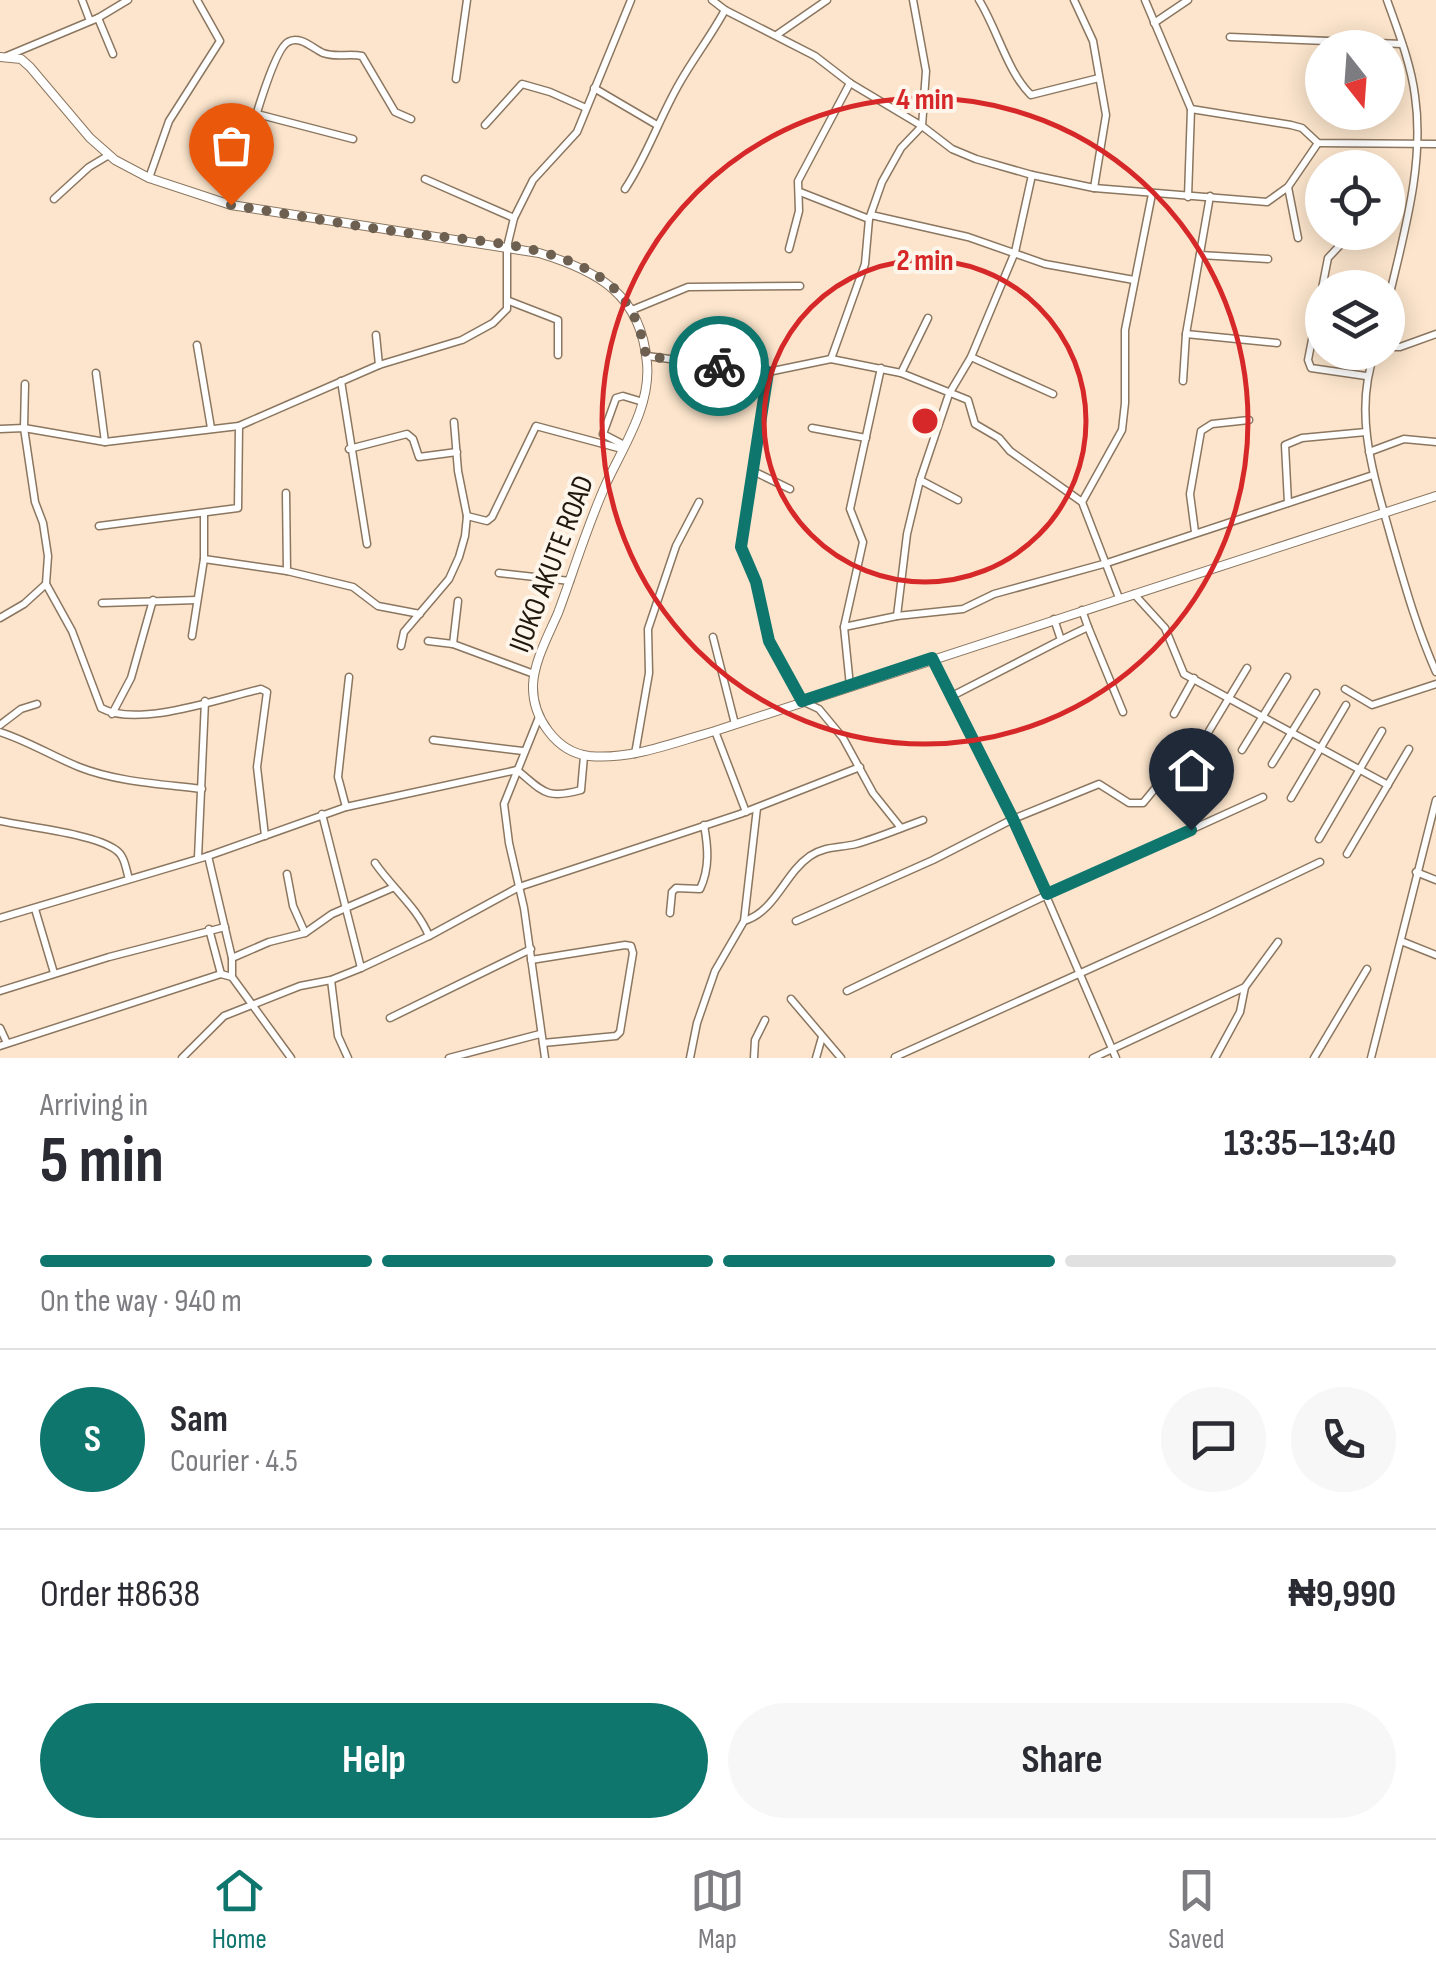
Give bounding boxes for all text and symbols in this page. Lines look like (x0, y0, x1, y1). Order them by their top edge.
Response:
north arrow (1305, 30, 1405, 130)
map controls (1305, 30, 1405, 370)
text: 4 min (896, 82, 954, 118)
pin (189, 103, 274, 206)
icon: bag (204, 118, 259, 173)
button: locate (1305, 150, 1405, 250)
text: 2 min (896, 243, 954, 279)
button: layers (1305, 270, 1405, 370)
courier (669, 316, 769, 416)
icon: bike (692, 339, 747, 394)
centre of rings (907, 403, 943, 439)
street label: IJOKO AKUTE ROAD (502, 471, 602, 657)
pin (1149, 728, 1234, 831)
icon: home (1164, 743, 1219, 798)
text: Arriving in (40, 1086, 148, 1125)
text: 13:35–13:40 (1224, 1121, 1396, 1166)
text: 5 min (40, 1123, 164, 1201)
text: On the way · 940 m (40, 1282, 242, 1321)
button: chat (1161, 1387, 1266, 1492)
button: phone (1291, 1387, 1396, 1492)
text: Sam (170, 1397, 228, 1442)
text: S (84, 1417, 101, 1462)
text: Courier · 4.5 (170, 1442, 298, 1481)
text: Order #8638 (40, 1572, 200, 1617)
text: ₦9,990 (1288, 1572, 1396, 1617)
button: Help (40, 1703, 708, 1818)
button: Share (728, 1703, 1396, 1818)
tab: Home (212, 1863, 267, 1956)
tab: Map (690, 1863, 745, 1956)
tab: Saved (1168, 1863, 1224, 1956)

